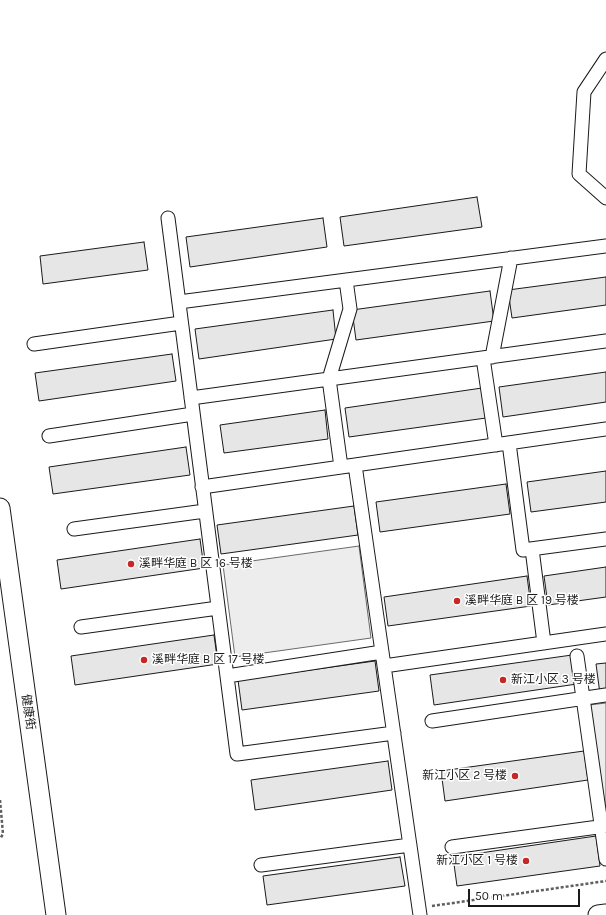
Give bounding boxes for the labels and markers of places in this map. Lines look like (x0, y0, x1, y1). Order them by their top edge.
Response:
place label: 溪畔华庭 B 区 16 号楼 (139, 557, 253, 571)
marker: 溪畔华庭 B 区 16 号楼 (126, 559, 136, 569)
place label: 溪畔华庭 B 区 19 号楼 (465, 594, 579, 608)
marker: 溪畔华庭 B 区 19 号楼 (452, 596, 462, 606)
place label: 溪畔华庭 B 区 17 号楼 (152, 653, 264, 667)
marker: 溪畔华庭 B 区 17 号楼 (139, 655, 149, 665)
place label: 新江小区 3 号楼 (511, 673, 596, 687)
marker: 新江小区 3 号楼 (498, 675, 508, 685)
place label: 新江小区 2 号楼 (422, 769, 507, 783)
marker: 新江小区 2 号楼 (510, 771, 520, 781)
place label: 新江小区 1 号楼 (436, 854, 518, 868)
marker: 新江小区 1 号楼 (521, 856, 531, 866)

